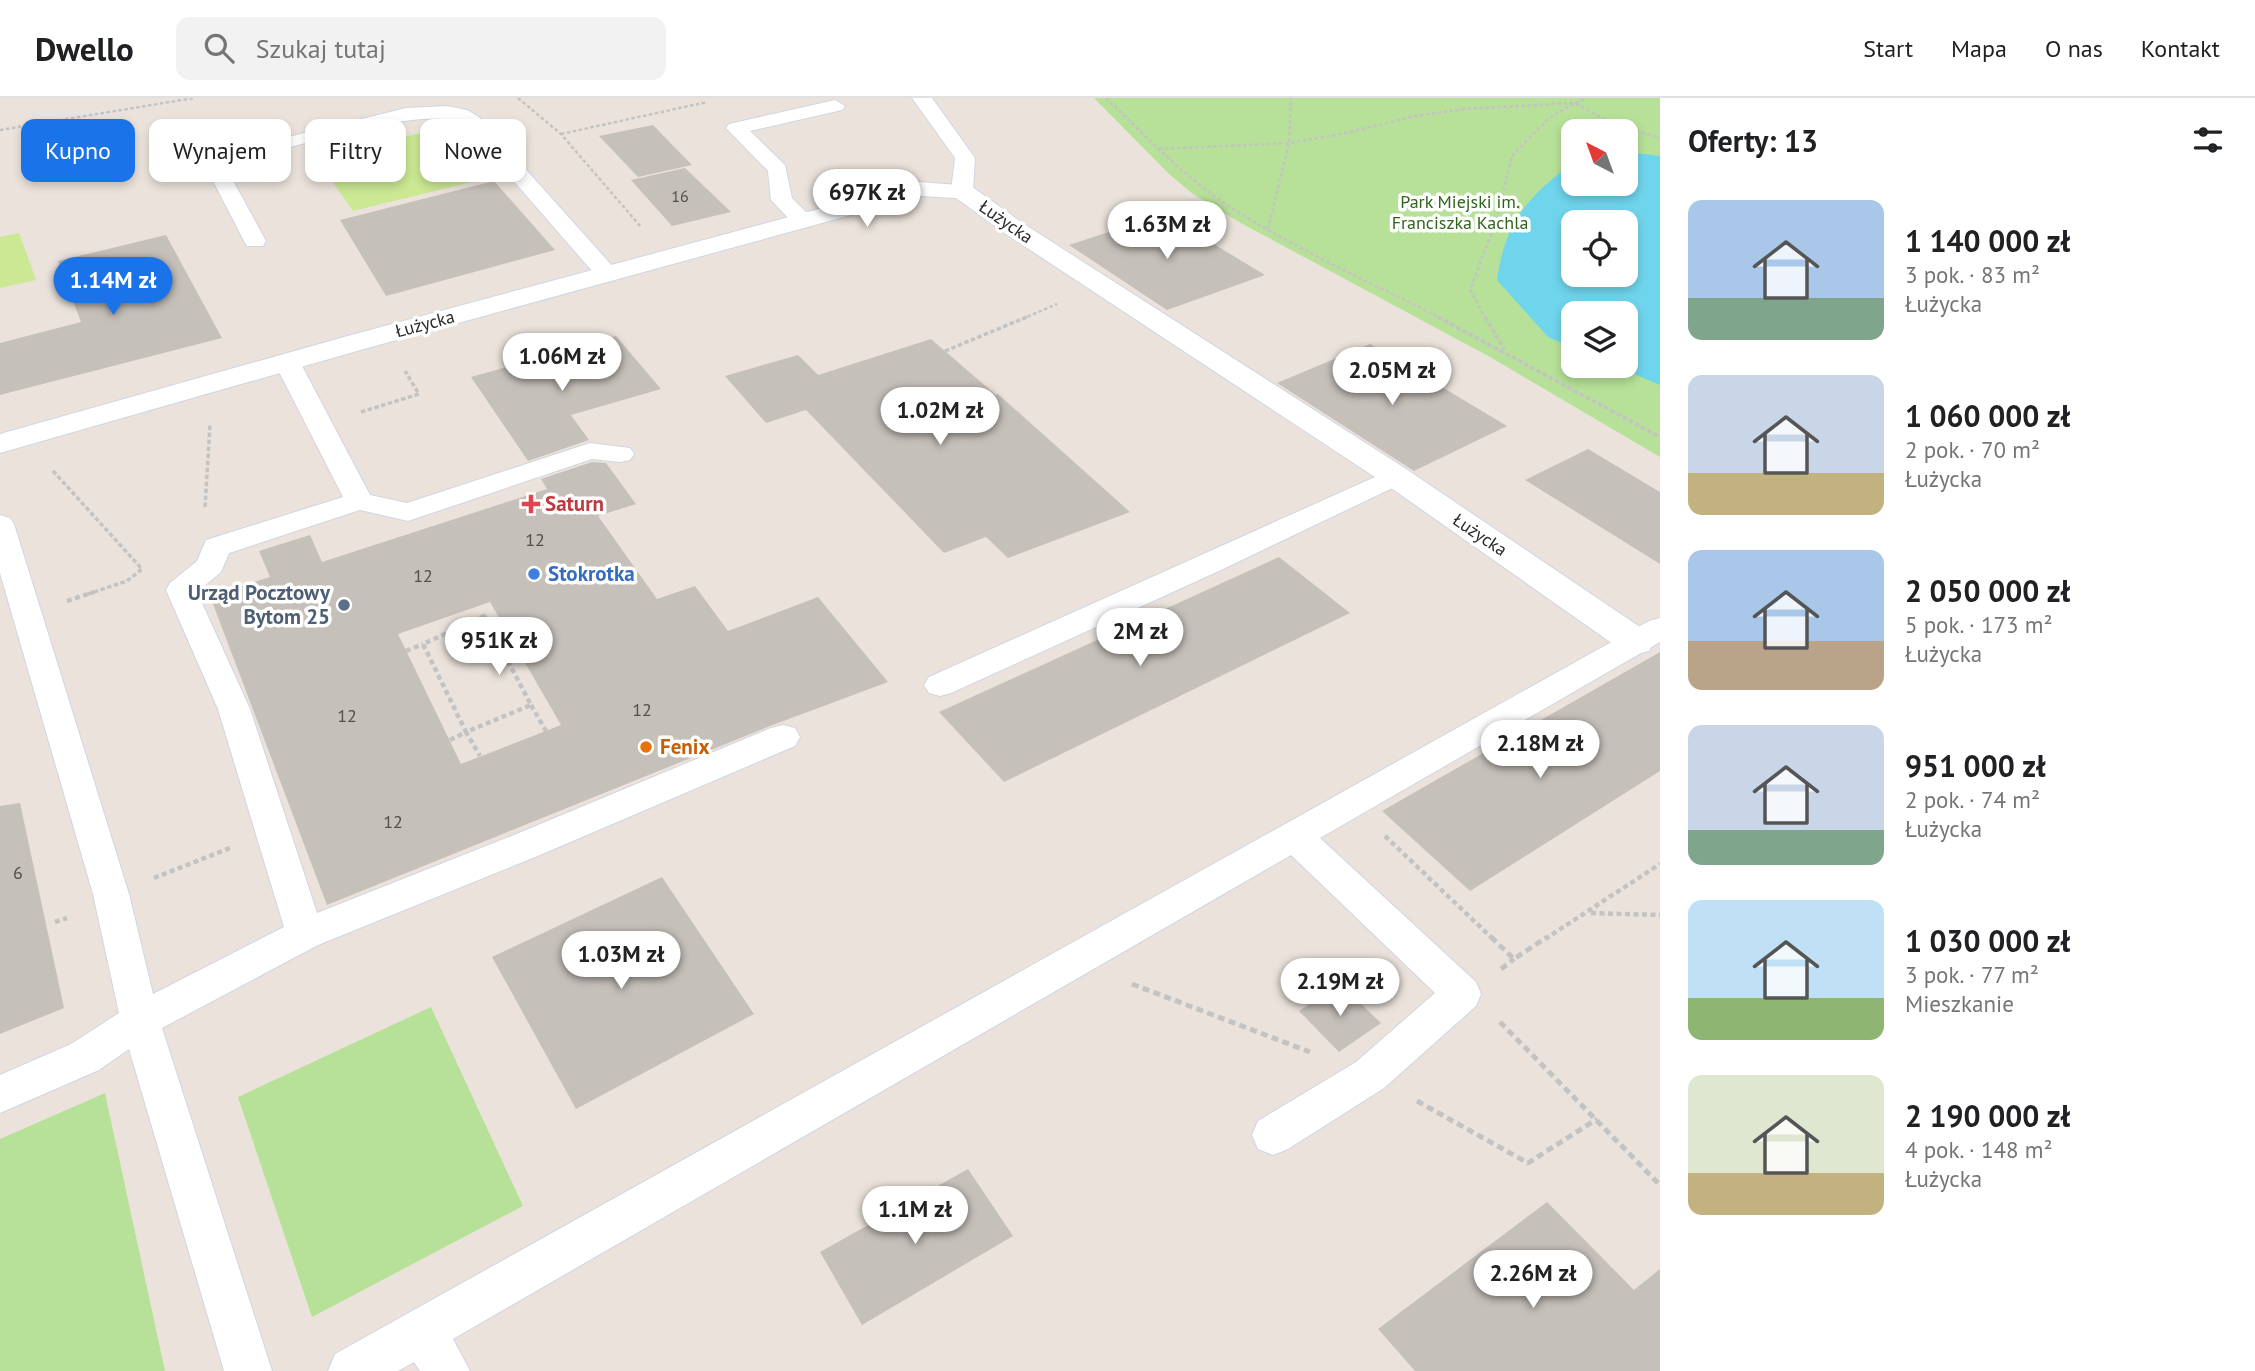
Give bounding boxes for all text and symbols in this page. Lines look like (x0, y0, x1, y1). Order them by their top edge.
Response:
search box (176, 17, 666, 80)
text: Dwello (35, 27, 134, 70)
icon: search (200, 29, 238, 67)
text: Szukaj tutaj (256, 32, 386, 65)
text: Start (1863, 33, 1913, 64)
text: Mapa (1951, 33, 2007, 64)
text: O nas (2045, 33, 2103, 64)
text: Kontakt (2141, 33, 2220, 64)
chip: Kupno (21, 119, 135, 182)
chip: Wynajem (149, 119, 291, 182)
chip: Filtry (305, 119, 406, 182)
chip: Nowe (420, 119, 526, 182)
north arrow (1561, 119, 1638, 196)
map controls (1561, 119, 1638, 378)
text: Oferty: 13 (1688, 121, 1818, 160)
icon: filters (2189, 121, 2227, 159)
pin: 697K zł (802, 170, 932, 229)
text: 697K zł (829, 177, 905, 206)
house number: 16 (671, 186, 689, 206)
park label: Park Miejski im. Franciszka Kachla (1392, 190, 1528, 234)
street label: Łużycka (975, 195, 1038, 248)
pin: 1.63M zł (1095, 202, 1239, 261)
text: 1.63M zł (1124, 209, 1210, 238)
button: locate (1561, 210, 1638, 287)
text: 1 140 000 zł (1905, 221, 2070, 260)
icon: home (1744, 228, 1828, 312)
pin: 1.14M zł (41, 258, 185, 317)
text: 3 pok. · 83 m² (1905, 260, 2040, 289)
text: 1.14M zł (70, 265, 156, 294)
text: Łużycka (1905, 289, 1982, 318)
button: layers (1561, 301, 1638, 378)
street label: Łużycka (393, 305, 457, 342)
pin: 1.06M zł (490, 334, 634, 393)
text: 1.06M zł (519, 341, 605, 370)
pin: 2.05M zł (1320, 348, 1464, 407)
text: 2.05M zł (1349, 355, 1435, 384)
pin: 1.02M zł (868, 388, 1012, 447)
text: 1.02M zł (897, 395, 983, 424)
text: 1 060 000 zł (1905, 396, 2070, 435)
icon: home (1744, 403, 1828, 487)
text: 2 pok. · 70 m² (1905, 435, 2040, 464)
text: Łużycka (1905, 464, 1982, 493)
place label: Saturn (545, 490, 604, 517)
marker: Saturn (523, 496, 539, 512)
street label: Łużycka (1449, 508, 1512, 561)
house number: 12 (525, 528, 545, 551)
place label: Stokrotka (548, 560, 635, 587)
house number: 12 (413, 564, 433, 587)
marker: Stokrotka (526, 566, 542, 582)
text: 2 050 000 zł (1905, 571, 2070, 610)
icon: home (1744, 578, 1828, 662)
place label: Urząd Pocztowy Bytom 25 (188, 579, 331, 630)
marker: Urząd Pocztowy Bytom 25 (336, 597, 352, 613)
pin: 2M zł (1091, 608, 1189, 668)
text: 5 pok. · 173 m² (1905, 610, 2053, 639)
text: 2M zł (1112, 616, 1168, 645)
pin: 951K zł (434, 618, 564, 677)
text: 951K zł (461, 625, 537, 654)
text: Łużycka (1905, 639, 1982, 668)
house number: 12 (632, 698, 652, 721)
house number: 12 (337, 704, 357, 727)
pin: 2.18M zł (1468, 720, 1612, 780)
text: 2.18M zł (1497, 728, 1583, 757)
place label: Fenix (660, 733, 709, 760)
marker: Fenix (638, 739, 654, 755)
text: 951 000 zł (1905, 746, 2046, 785)
icon: home (1744, 753, 1828, 837)
text: 2 pok. · 74 m² (1905, 785, 2040, 814)
house number: 12 (383, 810, 403, 833)
text: Łużycka (1905, 814, 1982, 843)
house number: 6 (13, 861, 23, 884)
text: 1 030 000 zł (1905, 921, 2070, 960)
icon: home (1744, 928, 1828, 1012)
pin: 1.03M zł (549, 932, 693, 991)
text: 1.03M zł (578, 939, 664, 968)
pin: 2.19M zł (1268, 958, 1412, 1018)
text: 3 pok. · 77 m² (1905, 960, 2039, 989)
text: 2.19M zł (1297, 966, 1383, 995)
text: Mieszkanie (1905, 989, 2014, 1018)
text: 2 190 000 zł (1905, 1096, 2070, 1135)
icon: home (1744, 1103, 1828, 1187)
text: 4 pok. · 148 m² (1905, 1135, 2053, 1164)
text: Łużycka (1905, 1164, 1982, 1193)
pin: 1.1M zł (850, 1186, 980, 1246)
text: 1.1M zł (878, 1194, 952, 1223)
pin: 2.26M zł (1461, 1250, 1605, 1310)
text: 2.26M zł (1490, 1258, 1576, 1287)

